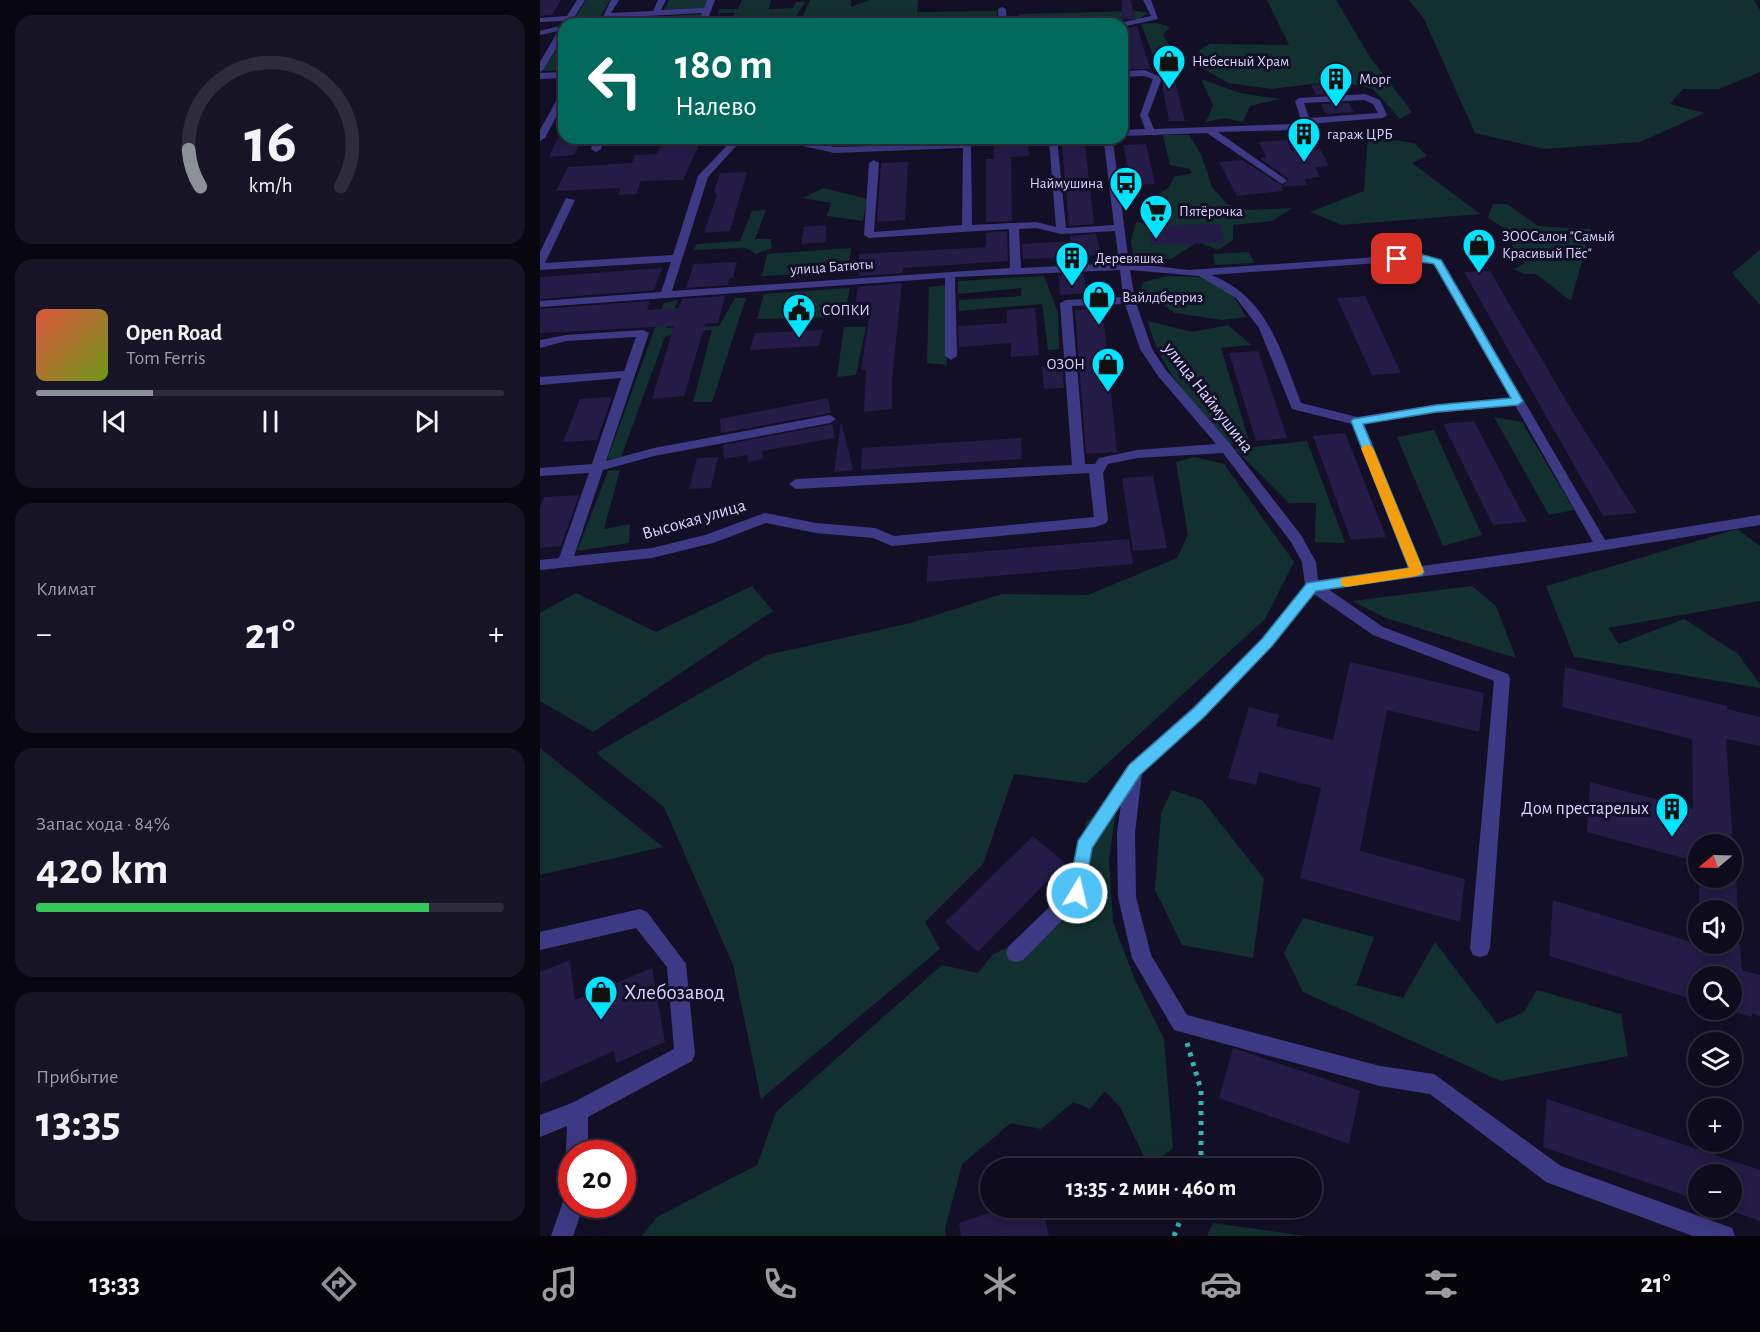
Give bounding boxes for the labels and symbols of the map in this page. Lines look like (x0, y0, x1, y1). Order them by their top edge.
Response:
shop icon: Небесный Храм (1151, 43, 1187, 90)
place label: Небесный Храм (1192, 54, 1289, 69)
building icon: Морг (1318, 61, 1354, 108)
place label: Морг (1359, 72, 1392, 87)
building icon: гараж ЦРБ (1286, 116, 1322, 163)
place label: гараж ЦРБ (1327, 127, 1393, 142)
bus stop icon: Наймушина (1108, 165, 1144, 212)
place label: Наймушина (1030, 176, 1103, 191)
supermarket icon: Пятёрочка (1138, 193, 1174, 240)
place label: Пятёрочка (1179, 204, 1243, 219)
shop icon: ЗООСалон "Самый Красивый Пёс" (1461, 227, 1497, 274)
place label: ЗООСалон "Самый Красивый Пёс" (1502, 229, 1615, 261)
pin (1371, 233, 1422, 284)
building icon: Деревяшка (1054, 240, 1090, 287)
place label: Деревяшка (1095, 251, 1164, 266)
street label: улица Батюты (789, 257, 874, 277)
shop icon: Вайлдберриз (1081, 279, 1117, 326)
place label: Вайлдберриз (1122, 290, 1203, 305)
public building icon: СОПКИ (781, 292, 817, 339)
place label: СОПКИ (822, 303, 870, 318)
street label: улица Наймушина (1159, 339, 1256, 456)
shop icon: ОЗОН (1090, 346, 1126, 393)
place label: ОЗОН (1046, 357, 1085, 372)
street label: Высокая улица (640, 497, 748, 543)
building icon: Дом престарелых (1654, 791, 1690, 838)
place label: Дом престарелых (1521, 800, 1649, 818)
north arrow (1688, 834, 1742, 888)
position arrow (1045, 861, 1109, 925)
shop icon: Хлебозавод (583, 974, 619, 1021)
place label: Хлебозавод (624, 982, 725, 1003)
speed limit sign: 20 (558, 1140, 636, 1218)

